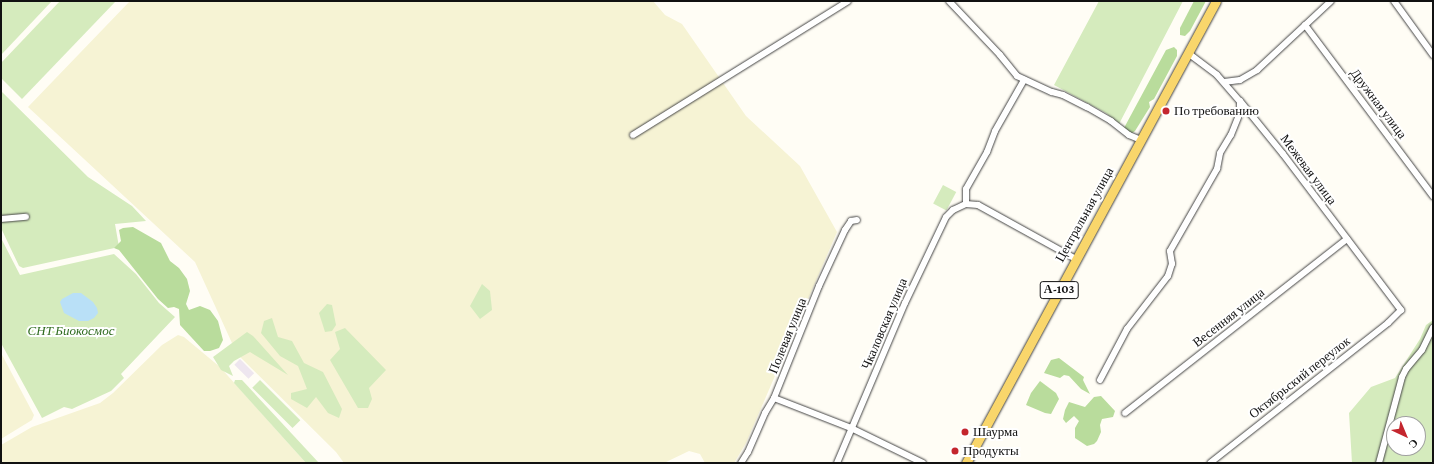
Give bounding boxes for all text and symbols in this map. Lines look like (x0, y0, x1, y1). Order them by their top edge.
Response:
street label: Дружная улица (1347, 66, 1409, 142)
place label: По требованию (1174, 103, 1259, 119)
marker: По требованию (1161, 106, 1171, 116)
street label: Межевая улица (1276, 132, 1340, 208)
street label: Центральная улица (1052, 165, 1118, 265)
street label: Чкаловская улица (859, 276, 911, 372)
road number: А-103 (1039, 280, 1079, 300)
street label: Весенняя улица (1190, 285, 1268, 351)
street label: Полевая улица (766, 296, 810, 376)
park label: СНТ Биокосмос (28, 323, 114, 339)
street label: Октябрьский переулок (1246, 334, 1354, 422)
north arrow (1386, 416, 1426, 456)
place label: Шаурма (973, 424, 1018, 440)
marker: Шаурма (960, 427, 970, 437)
text: С (1407, 437, 1421, 451)
place label: Продукты (963, 443, 1019, 459)
marker: Продукты (950, 446, 960, 456)

